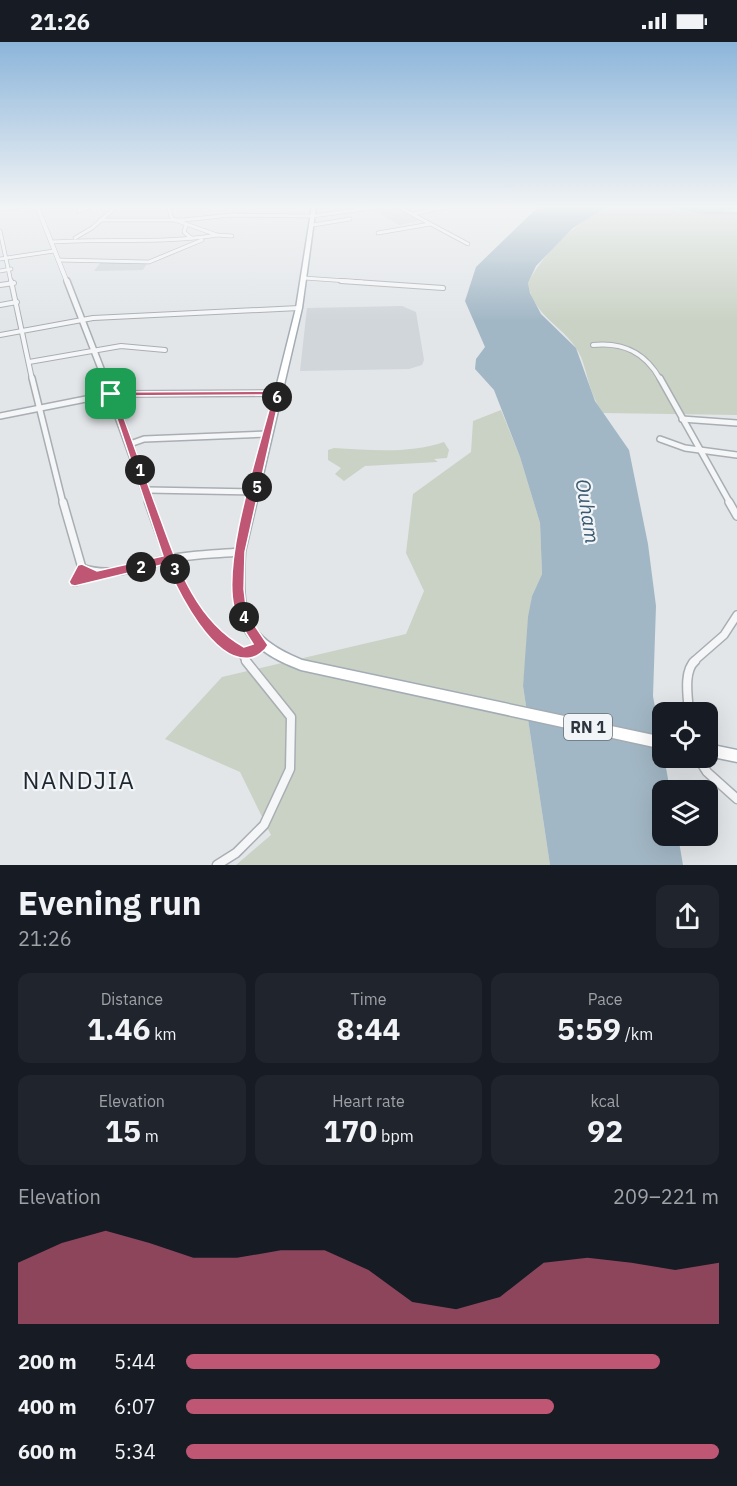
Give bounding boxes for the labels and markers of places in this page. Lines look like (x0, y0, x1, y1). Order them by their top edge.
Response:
pin (85, 368, 136, 419)
pin: 6 (262, 382, 292, 412)
pin: 1 (125, 455, 155, 485)
pin: 5 (242, 472, 272, 502)
pin: 2 (126, 552, 156, 582)
pin: 3 (160, 554, 190, 584)
pin: 4 (229, 602, 259, 632)

